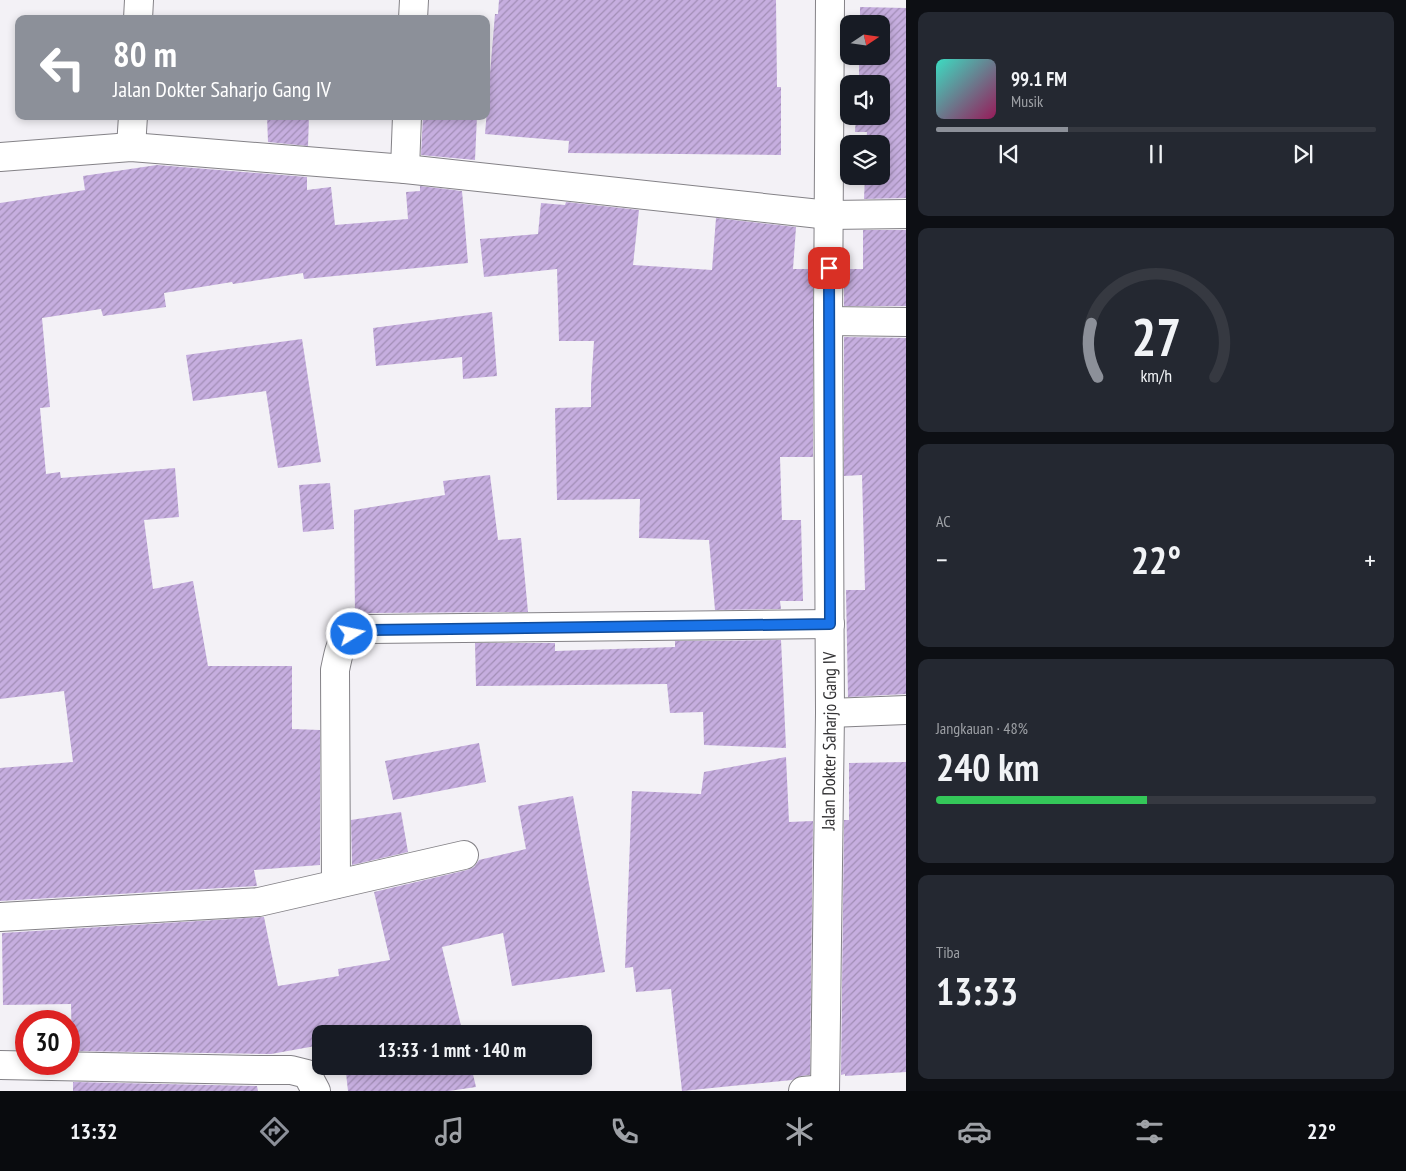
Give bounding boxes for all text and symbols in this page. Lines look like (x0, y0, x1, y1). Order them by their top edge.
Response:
north arrow (840, 15, 890, 65)
map controls (840, 15, 890, 185)
text: 80 m (113, 31, 177, 77)
icon: left (30, 35, 95, 100)
text: 99.1 FM (1011, 67, 1067, 91)
text: Jalan Dokter Saharjo Gang IV (113, 75, 331, 103)
button: sound (840, 75, 890, 125)
text: Musik (1011, 91, 1043, 111)
button: layers (840, 135, 890, 185)
icon: previous (995, 140, 1023, 168)
icon: pause (1142, 140, 1170, 168)
icon: next (1289, 140, 1317, 168)
pin (808, 247, 850, 289)
icon: arrive (815, 254, 843, 282)
text: 27 (1131, 303, 1181, 370)
text: km/h (1140, 364, 1172, 387)
text: AC (936, 511, 951, 531)
text: 22° (1131, 535, 1181, 584)
text: − (936, 541, 948, 578)
text: + (1364, 541, 1376, 578)
position arrow (325, 607, 377, 659)
street label: Jalan Dokter Saharjo Gang IV (816, 651, 841, 831)
text: Jangkauan · 48% (936, 718, 1028, 738)
text: 240 km (936, 742, 1039, 791)
text: Tiba (936, 942, 960, 962)
text: 13:33 (936, 966, 1018, 1015)
speed limit sign: 30 (15, 1010, 80, 1075)
text: 13:33 · 1 mnt · 140 m (378, 1038, 526, 1062)
icon: directions (257, 1114, 292, 1149)
icon: music (432, 1114, 467, 1149)
icon: phone (607, 1114, 642, 1149)
icon: climate (782, 1114, 817, 1149)
icon: car (957, 1114, 992, 1149)
icon: filters (1132, 1114, 1167, 1149)
text: 13:32 (70, 1117, 118, 1145)
text: 22° (1307, 1117, 1336, 1145)

